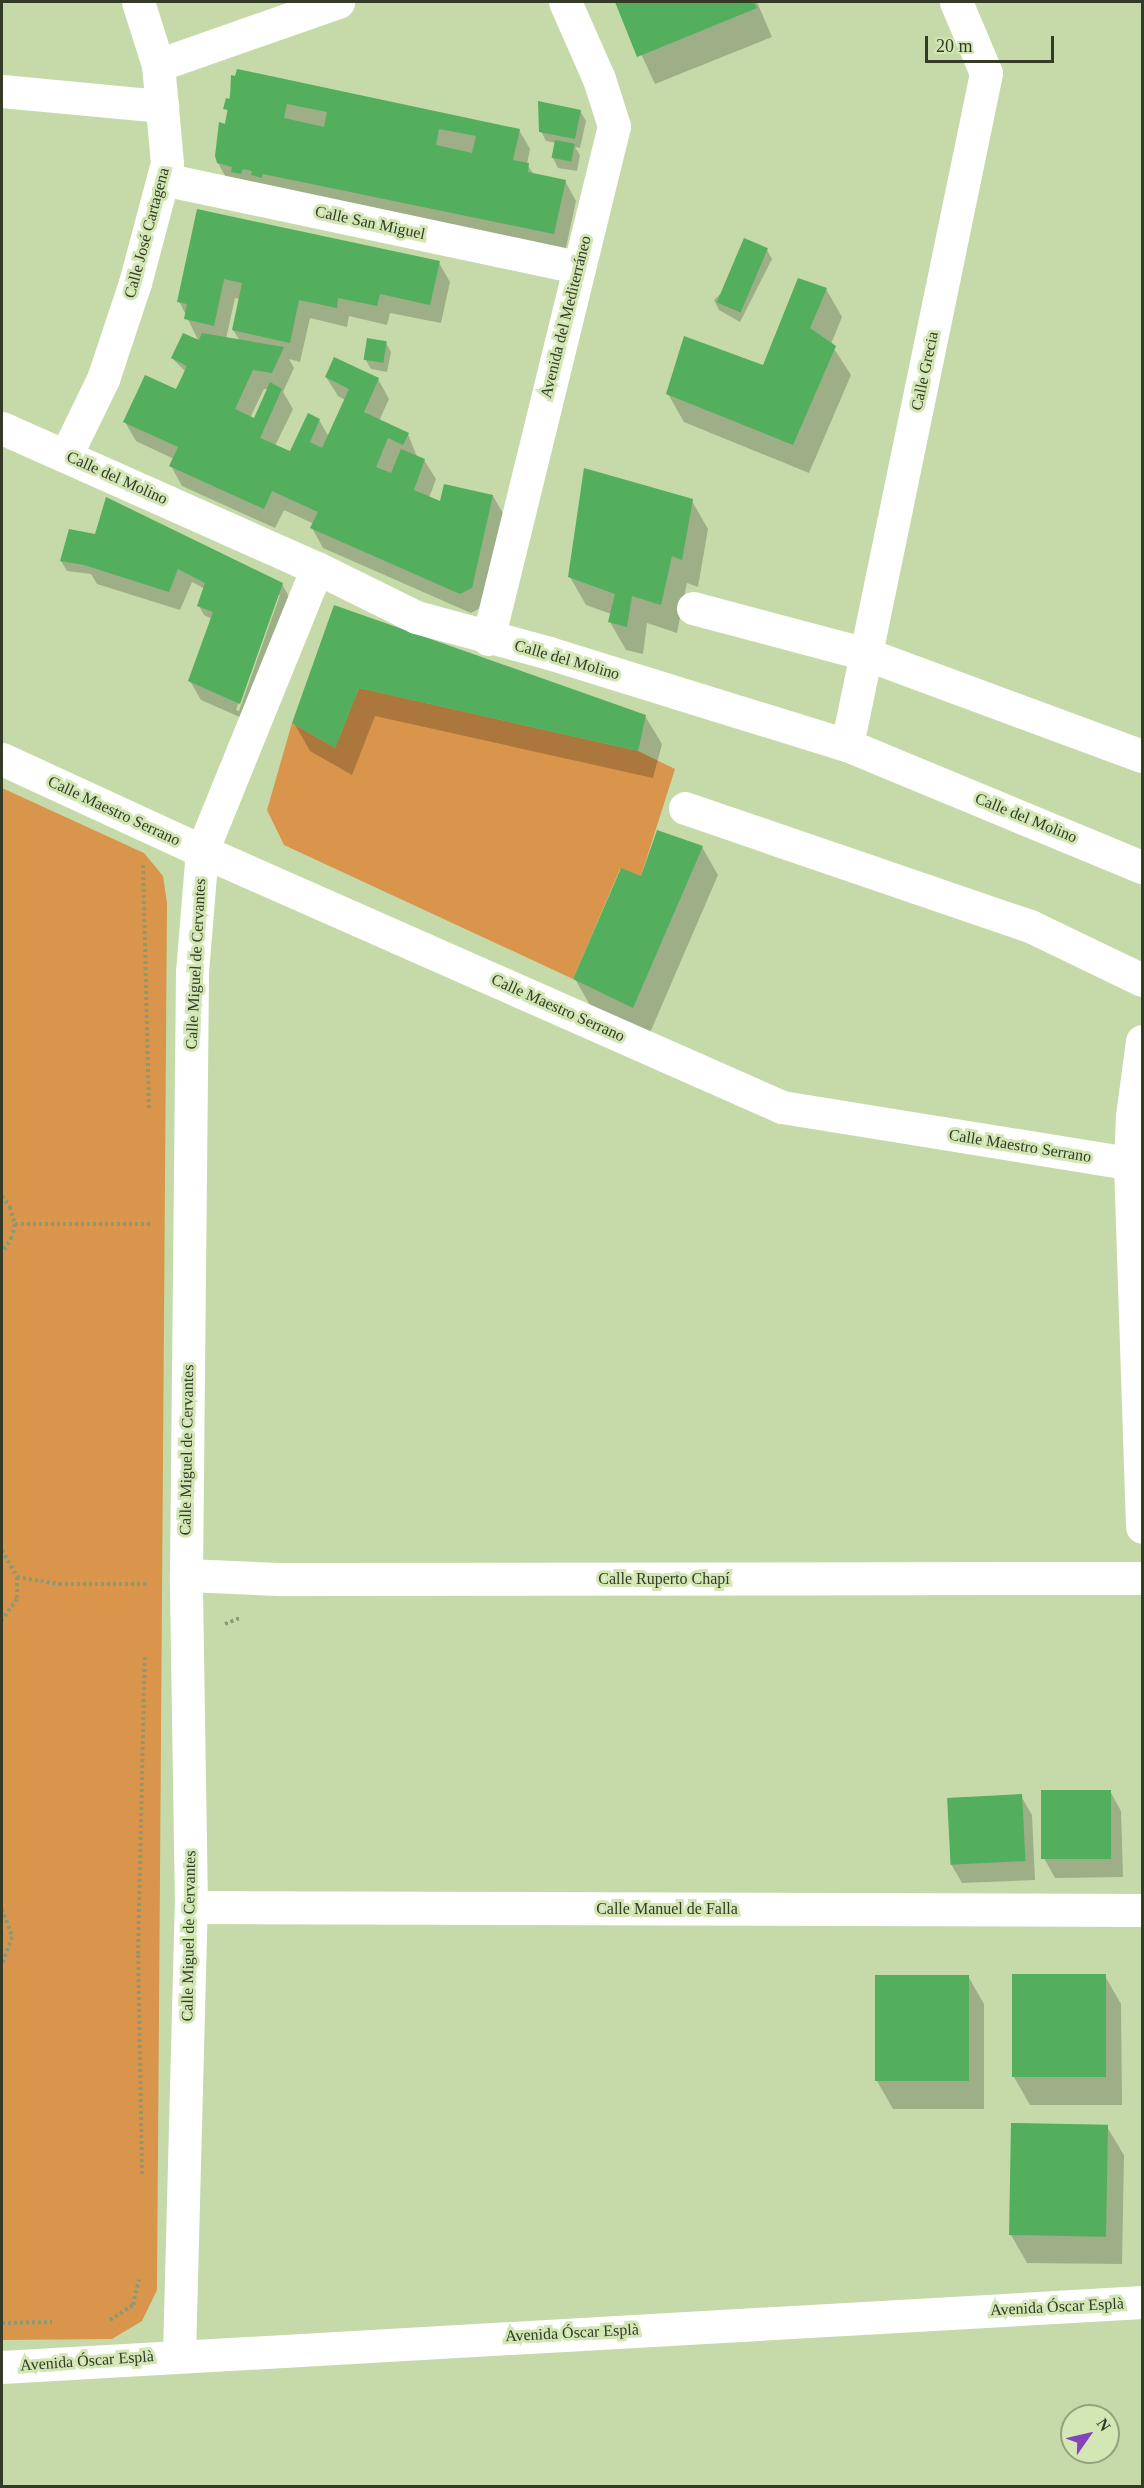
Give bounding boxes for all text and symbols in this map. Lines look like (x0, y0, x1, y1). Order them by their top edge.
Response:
scale bar (928, 24, 1057, 62)
text: 20 m (936, 36, 973, 56)
street label: Calle José Cartagena (120, 166, 174, 300)
street label: Calle San Miguel (313, 202, 427, 244)
street label: Avenida del Mediterráneo (537, 234, 595, 400)
street label: Calle Grecia (907, 330, 943, 412)
street label: Calle del Molino (64, 447, 170, 509)
street label: Calle del Molino (512, 636, 622, 684)
street label: Calle Maestro Serrano (45, 772, 183, 850)
street label: Calle del Molino (972, 789, 1080, 847)
street label: Calle Miguel de Cervantes (182, 878, 210, 1050)
street label: Calle Maestro Serrano (488, 970, 628, 1046)
street label: Calle Maestro Serrano (947, 1125, 1093, 1167)
street label: Calle Miguel de Cervantes (176, 1364, 198, 1536)
street label: Calle Ruperto Chapí (598, 1569, 730, 1589)
street label: Calle Miguel de Cervantes (178, 1850, 200, 2022)
street label: Calle Manuel de Falla (596, 1899, 738, 1919)
street label: Avenida Óscar Esplà (990, 2294, 1124, 2320)
street label: Avenida Óscar Esplà (505, 2320, 639, 2346)
street label: Avenida Óscar Esplà (20, 2347, 154, 2375)
north arrow (1060, 2404, 1120, 2464)
text: N (1093, 2415, 1114, 2434)

